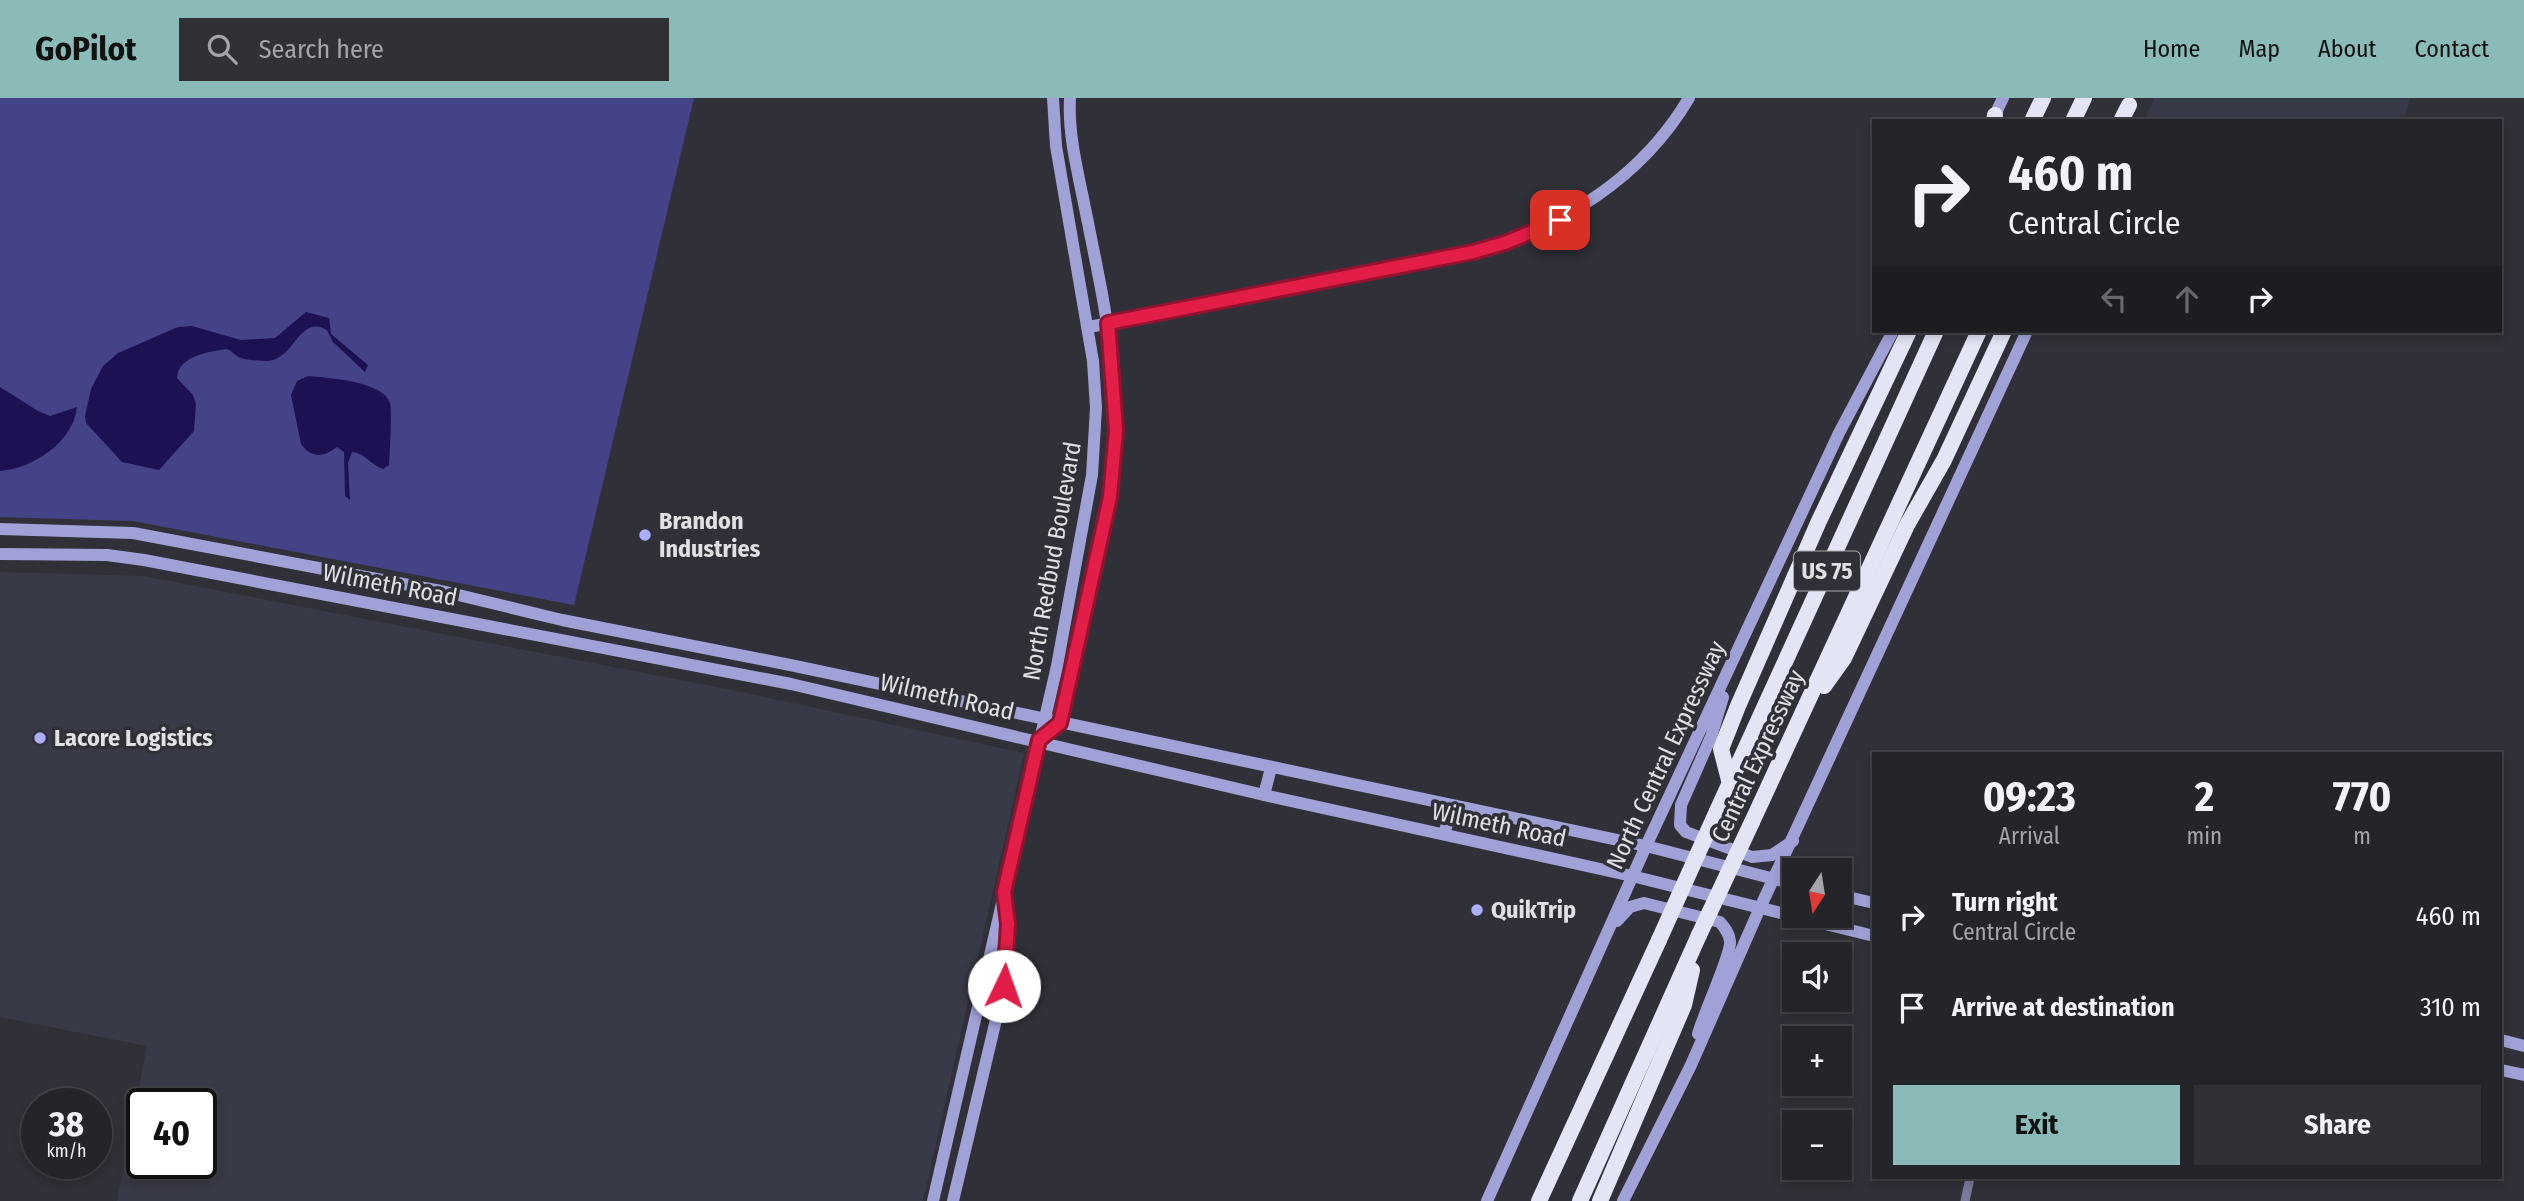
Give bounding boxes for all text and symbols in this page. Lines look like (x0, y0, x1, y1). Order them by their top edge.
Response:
search box (179, 18, 669, 81)
text: GoPilot (35, 29, 137, 69)
icon: search (203, 30, 241, 68)
text: Search here (259, 34, 384, 65)
text: Home (2143, 35, 2200, 63)
text: Map (2238, 35, 2280, 63)
text: About (2318, 35, 2376, 63)
text: Contact (2414, 35, 2489, 63)
text: 460 m (2008, 144, 2133, 203)
icon: right (1893, 147, 1984, 238)
pin (1530, 190, 1590, 250)
icon: arrive (1541, 201, 1579, 239)
text: Central Circle (2008, 204, 2181, 242)
icon: left (2095, 280, 2133, 318)
icon: ahead (2168, 280, 2206, 318)
icon: right (2241, 280, 2279, 318)
street label: North Redbud Boulevard (1017, 439, 1087, 683)
place label: Brandon Industries (659, 507, 761, 563)
marker: Brandon Industries (637, 527, 653, 543)
road number: US 75 (1794, 551, 1860, 590)
street label: Wilmeth Road (320, 558, 460, 612)
street label: North Central Expressway (1601, 636, 1731, 874)
street label: Central Expressway (1706, 665, 1810, 847)
street label: Wilmeth Road (877, 668, 1017, 726)
place label: Lacore Logistics (54, 724, 213, 752)
marker: Lacore Logistics (32, 730, 48, 746)
text: 09:23 (1983, 772, 2076, 822)
text: 2 (2195, 772, 2214, 822)
text: 770 (2333, 772, 2391, 822)
street label: Wilmeth Road (1429, 797, 1569, 853)
text: Arrival (1999, 822, 2060, 850)
text: min (2187, 822, 2222, 850)
text: m (2353, 822, 2371, 850)
north arrow (1782, 858, 1852, 928)
map controls (1782, 858, 1852, 1180)
text: Turn right (1952, 887, 2058, 918)
place label: QuikTrip (1491, 896, 1576, 924)
icon: right (1893, 898, 1931, 936)
text: 460 m (2416, 901, 2481, 932)
marker: QuikTrip (1469, 902, 1485, 918)
text: Central Circle (1952, 918, 2076, 946)
button: sound (1782, 942, 1852, 1012)
position arrow (967, 949, 1041, 1023)
icon: arrive (1893, 989, 1931, 1027)
text: Arrive at destination (1952, 992, 2175, 1023)
text: 310 m (2420, 992, 2481, 1023)
button: + (1782, 1026, 1852, 1096)
button: Exit (1893, 1085, 2180, 1165)
button: Share (2194, 1085, 2481, 1165)
speed limit sign: 40 (126, 1088, 217, 1179)
text: 38 (49, 1103, 84, 1145)
button: − (1782, 1110, 1852, 1180)
text: km/h (46, 1140, 87, 1162)

